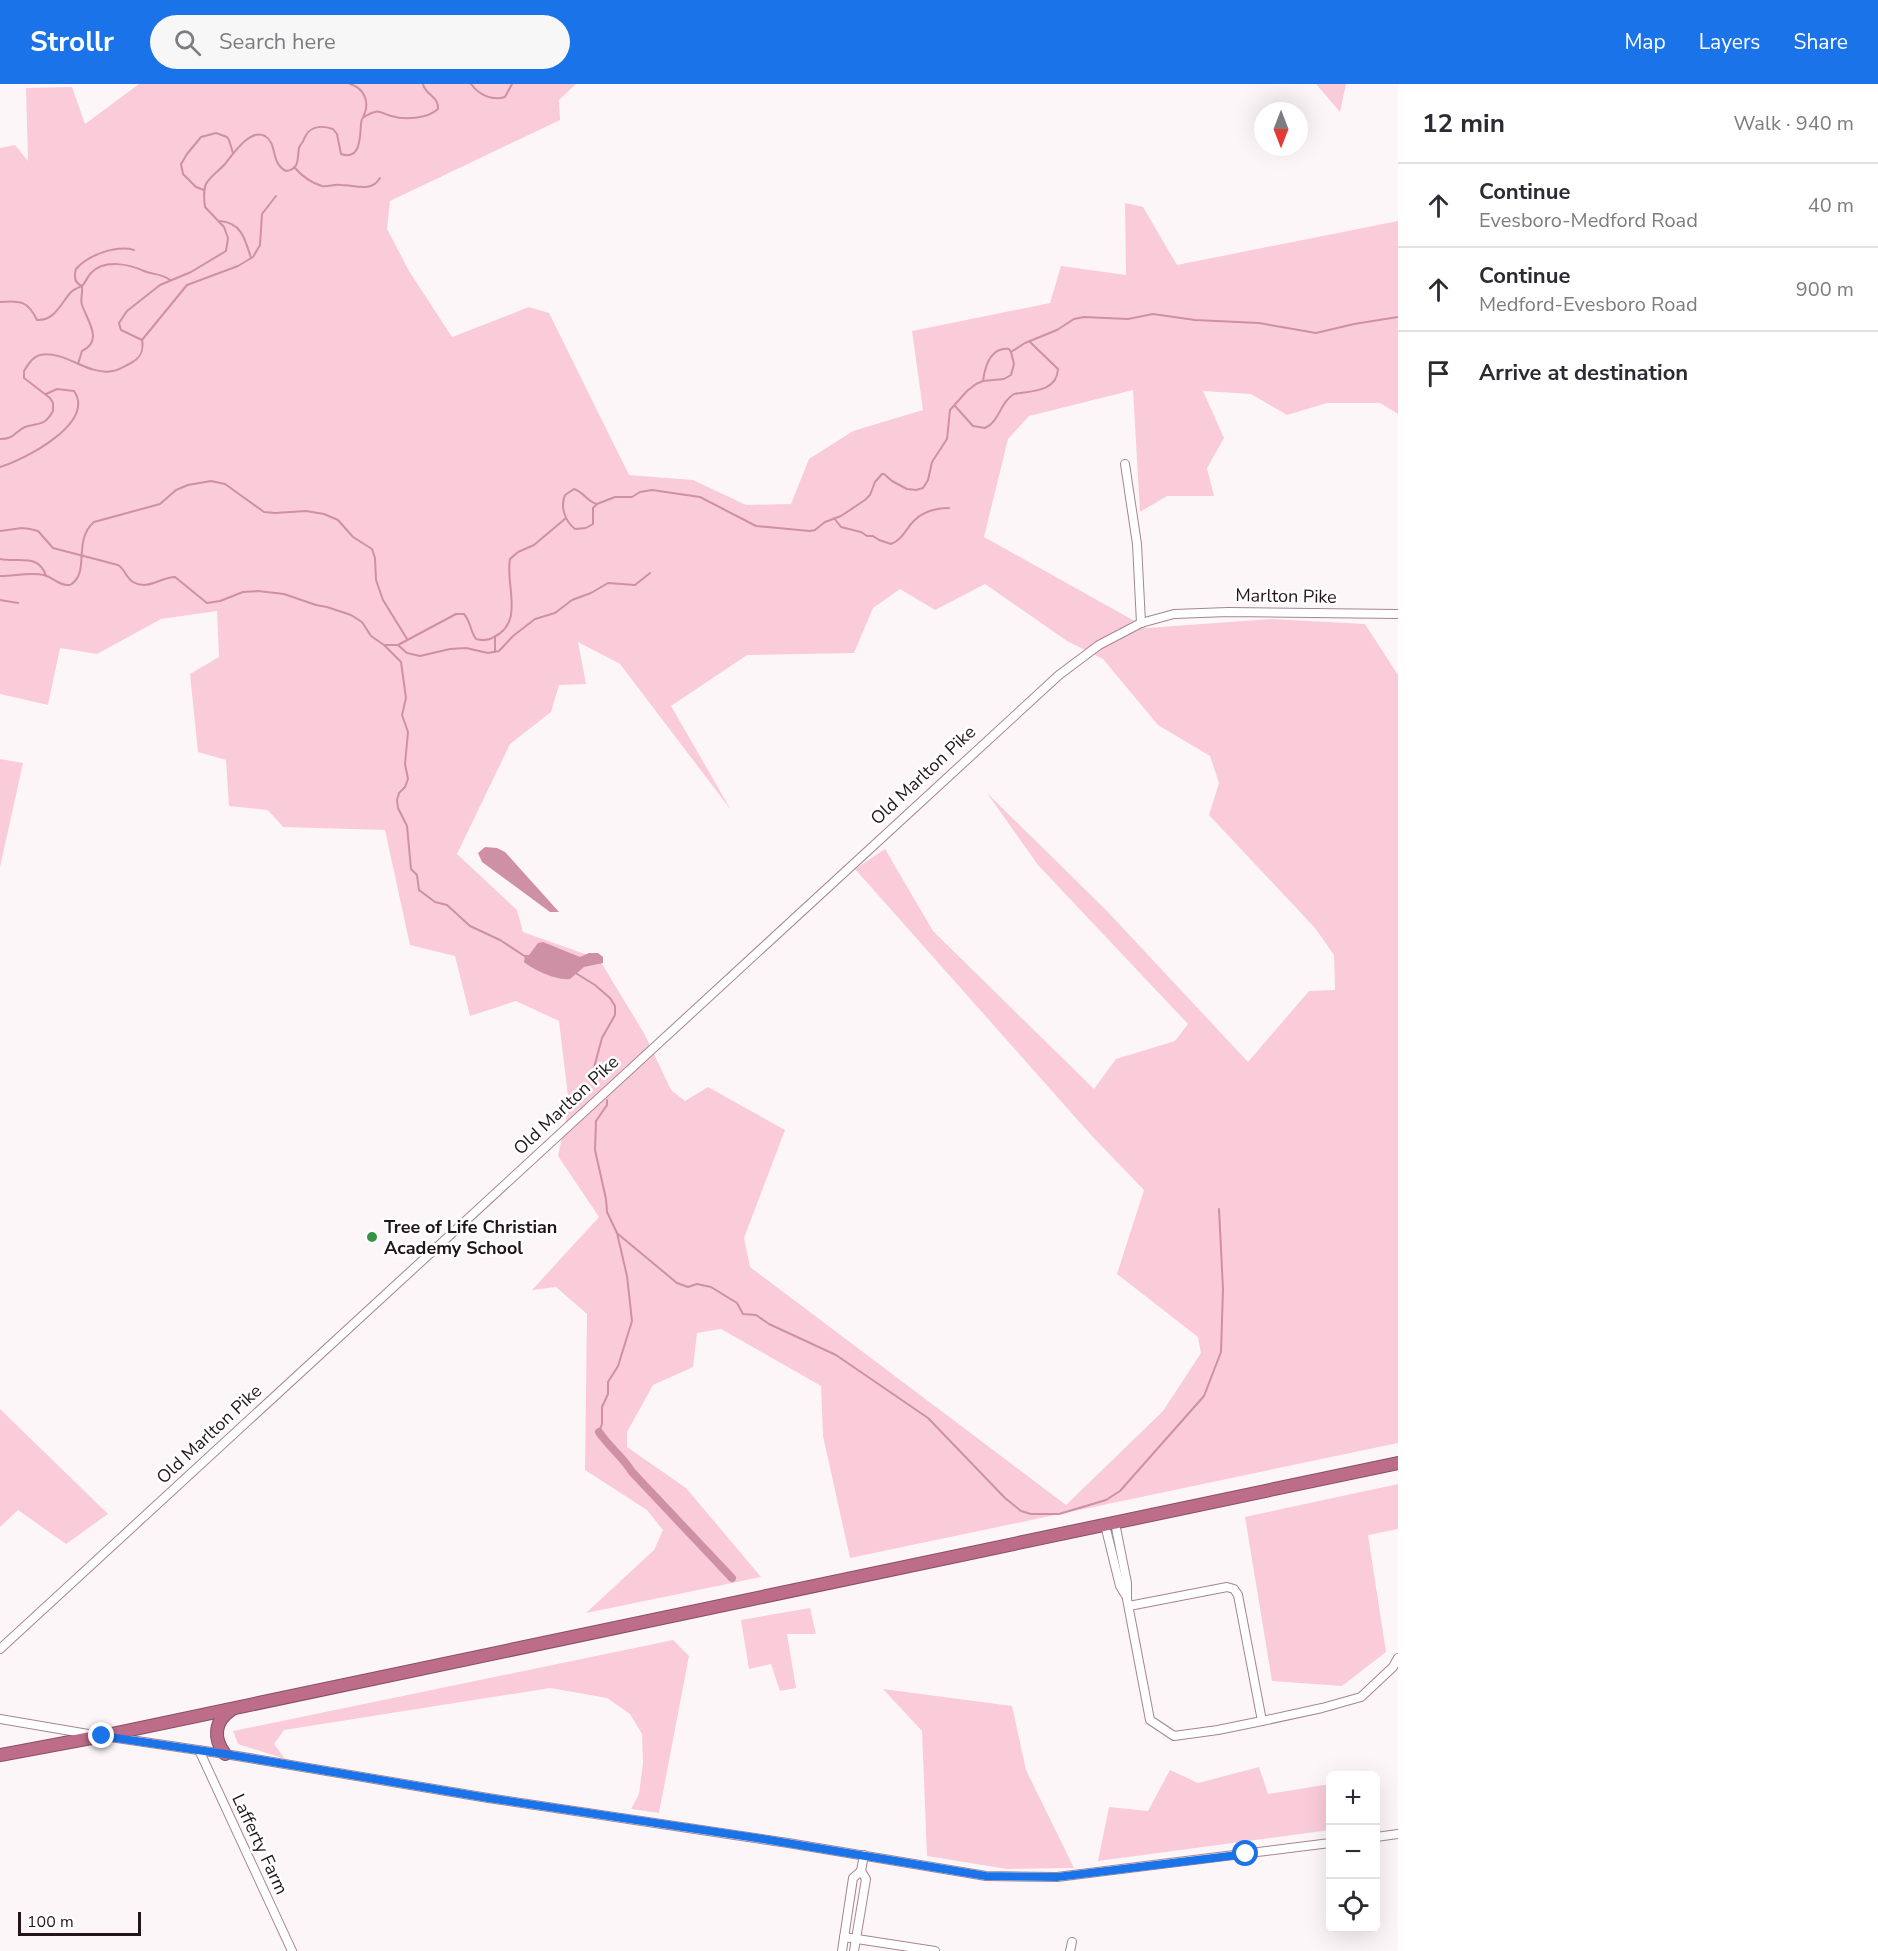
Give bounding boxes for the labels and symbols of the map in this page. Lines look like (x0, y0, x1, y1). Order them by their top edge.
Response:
north arrow (1254, 102, 1308, 156)
street label: Marlton Pike (1235, 583, 1337, 609)
street label: Old Marlton Pike (865, 720, 981, 830)
street label: Old Marlton Pike (508, 1050, 624, 1160)
place label: Tree of Life Christian Academy School (384, 1215, 557, 1260)
marker: Tree of Life Christian Academy School (365, 1230, 379, 1244)
street label: Old Marlton Pike (151, 1379, 267, 1489)
route end (88, 1722, 114, 1748)
street label: Lafferty Farm (226, 1790, 294, 1898)
route start (1232, 1840, 1258, 1866)
scale bar (18, 1909, 141, 1936)

